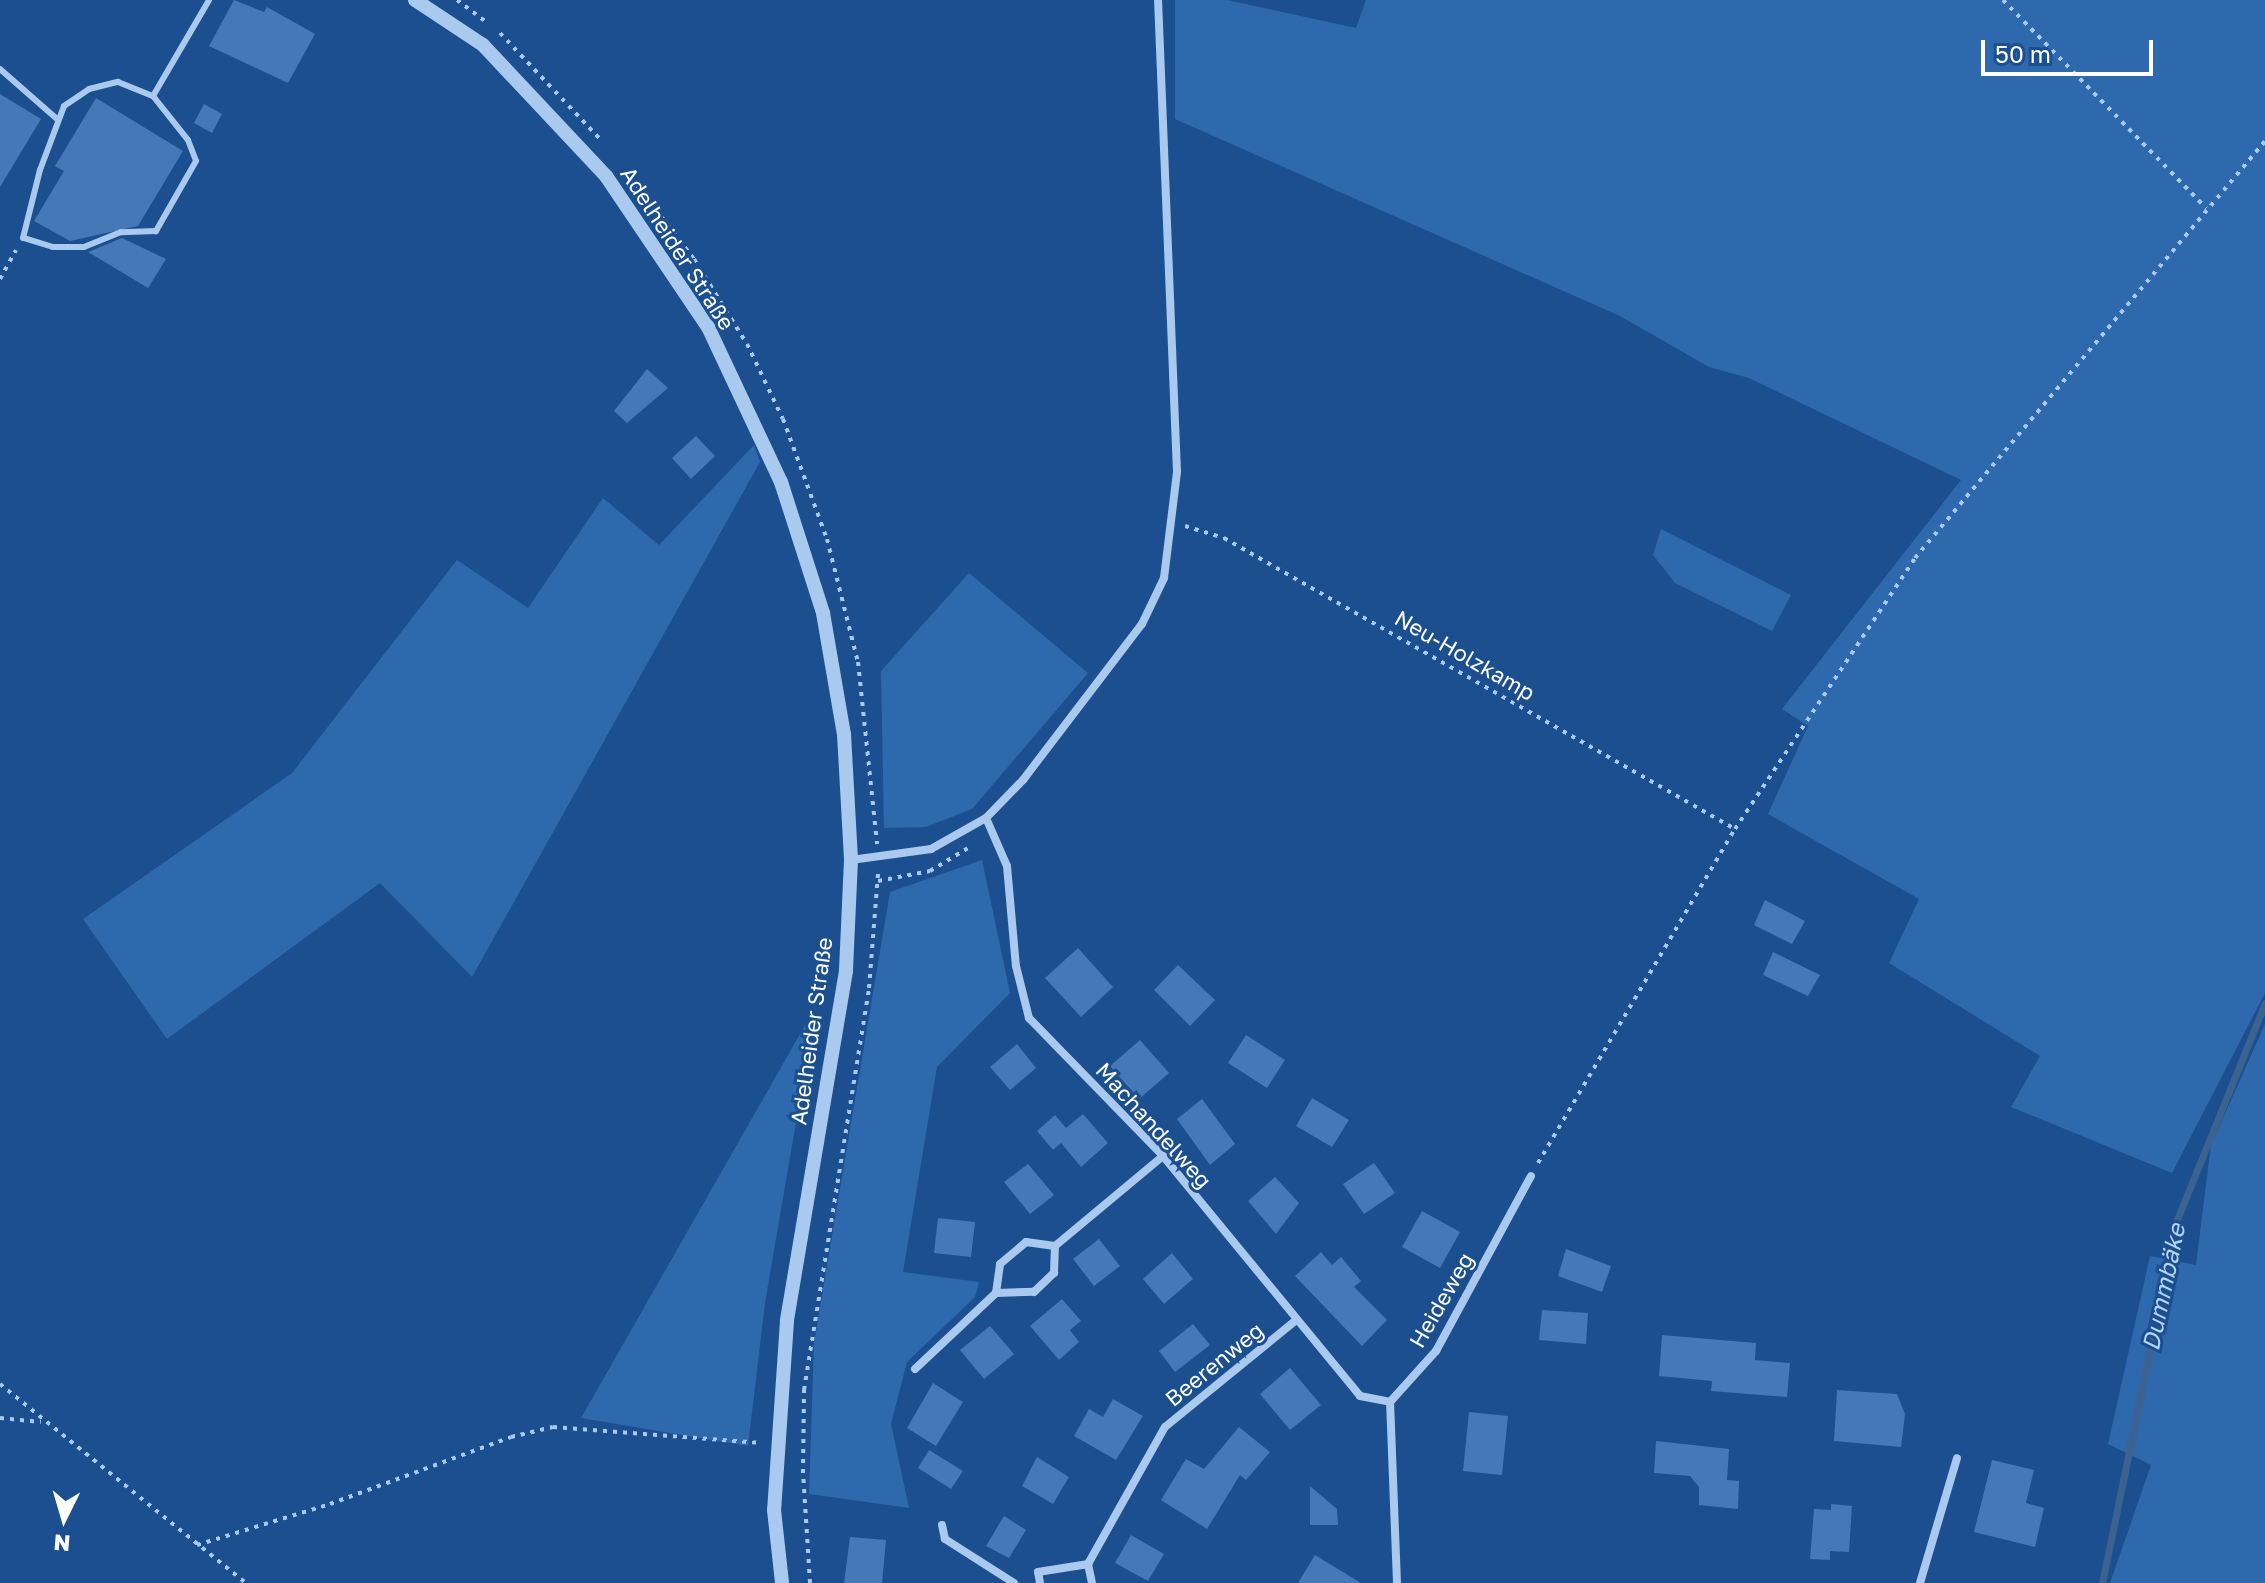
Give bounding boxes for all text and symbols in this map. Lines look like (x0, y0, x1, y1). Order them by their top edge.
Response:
scale bar (1985, 24, 2157, 74)
text: 50 m (1995, 39, 2051, 68)
street label: Adelheider Straße (615, 161, 741, 335)
street label: Neu-Holzkamp (1390, 604, 1540, 706)
street label: Adelheider Straße (785, 936, 837, 1126)
street label: Machandelweg (1091, 1057, 1217, 1193)
water label: Dummbäke (2135, 1221, 2191, 1353)
street label: Heideweg (1403, 1248, 1479, 1352)
street label: Beerenweg (1160, 1316, 1268, 1412)
north arrow (24, 1479, 104, 1559)
text: N (52, 1529, 71, 1558)

